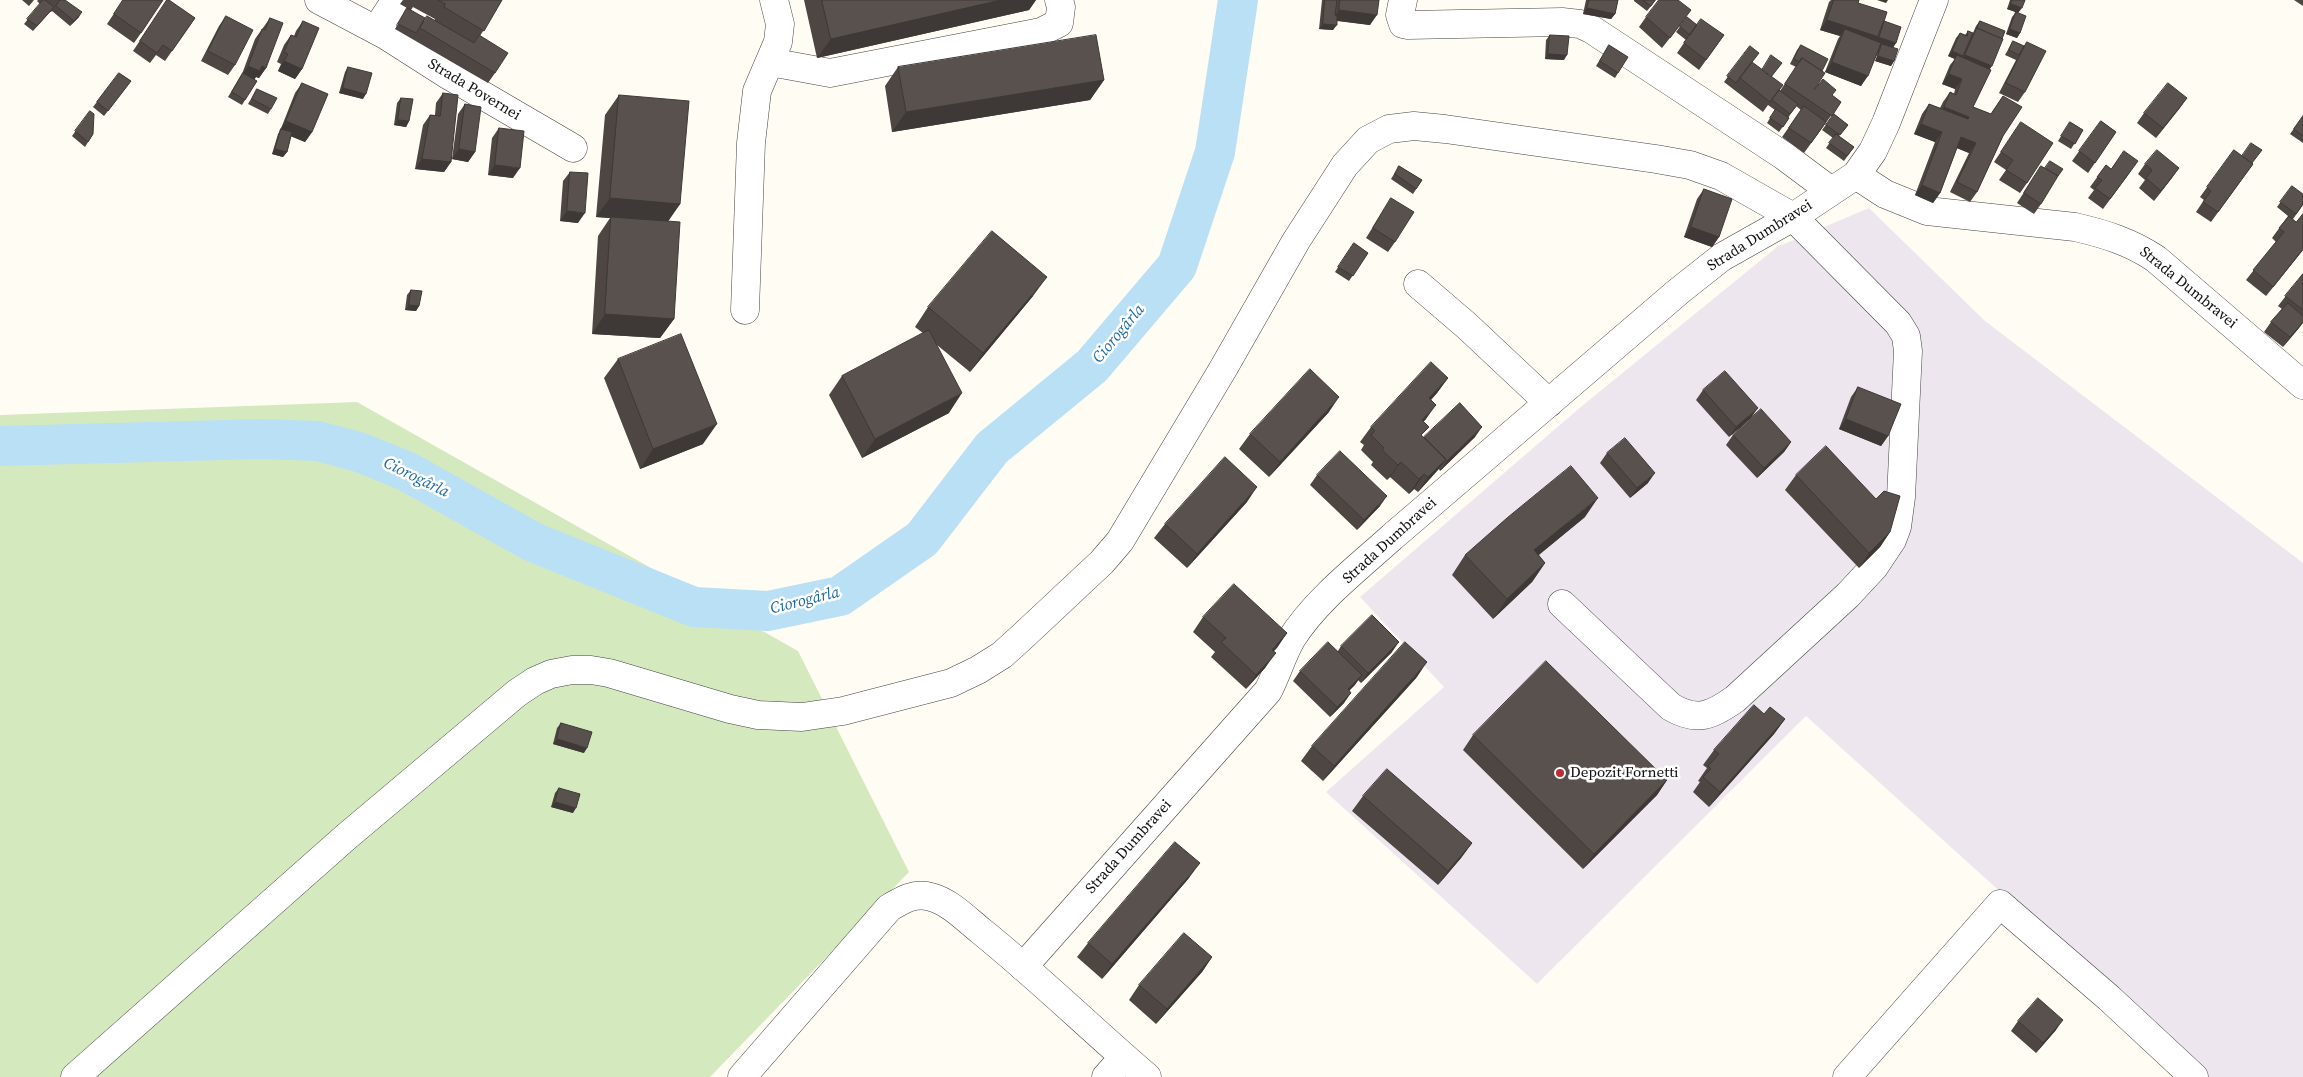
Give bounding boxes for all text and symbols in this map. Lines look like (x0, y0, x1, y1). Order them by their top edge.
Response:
street label: Strada Povernei (424, 55, 524, 125)
street label: Strada Dumbravei (1704, 197, 1816, 275)
street label: Strada Dumbravei (2136, 243, 2240, 333)
water label: Ciorogârla (1089, 301, 1149, 367)
water label: Ciorogârla (380, 454, 452, 502)
street label: Strada Dumbravei (1339, 494, 1441, 588)
water label: Ciorogârla (768, 583, 842, 619)
place label: Depozit Fornetti (1570, 764, 1679, 782)
marker: Depozit Fornetti (1554, 767, 1566, 779)
street label: Strada Dumbravei (1082, 796, 1176, 898)

